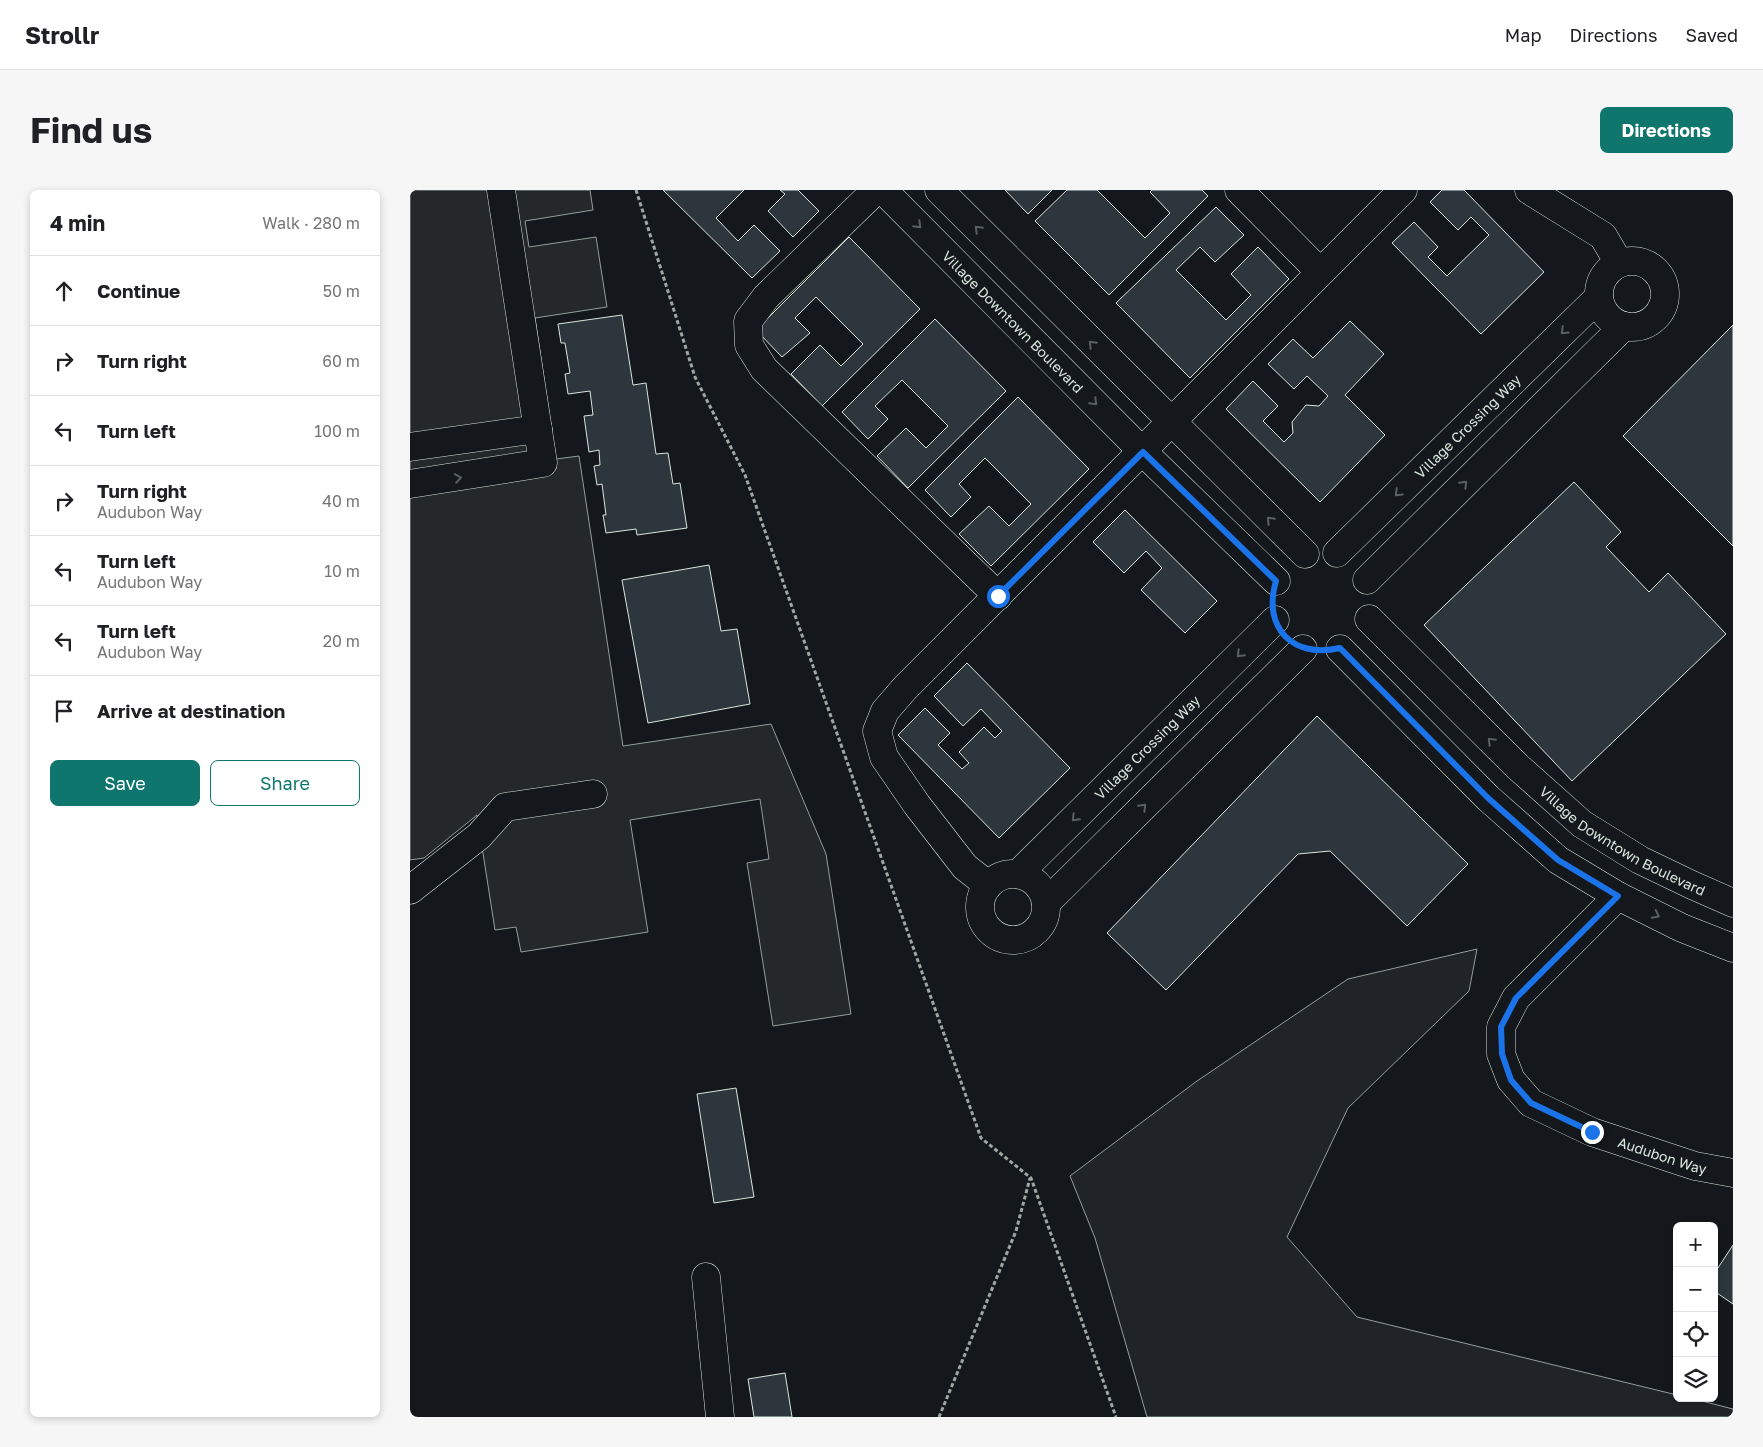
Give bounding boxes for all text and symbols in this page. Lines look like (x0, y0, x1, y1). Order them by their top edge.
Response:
text: Strollr (25, 20, 99, 49)
text: Map (1505, 24, 1541, 46)
text: Directions (1569, 24, 1657, 46)
text: Saved (1685, 24, 1738, 46)
button: Directions (1600, 107, 1733, 153)
text: Find us (30, 109, 152, 151)
text: 4 min (50, 210, 105, 236)
text: Walk · 280 m (262, 213, 360, 233)
one-way arrow (912, 219, 921, 228)
one-way arrow (974, 225, 983, 234)
street label: Village Downtown Boulevard (939, 247, 1087, 396)
icon: ahead (50, 277, 78, 305)
text: Continue (97, 279, 180, 302)
text: 50 m (323, 281, 360, 301)
one-way arrow (1560, 325, 1569, 334)
one-way arrow (1089, 340, 1098, 349)
icon: right (50, 347, 78, 375)
text: Turn right (97, 349, 187, 372)
text: 60 m (322, 351, 360, 371)
street label: Village Crossing Way (1411, 370, 1524, 481)
one-way arrow (1088, 396, 1097, 405)
icon: left (50, 417, 78, 445)
text: Turn left (97, 419, 176, 442)
text: 100 m (314, 421, 360, 441)
one-way arrow (454, 473, 463, 483)
text: Turn right (97, 479, 187, 502)
one-way arrow (1458, 481, 1467, 490)
icon: right (50, 487, 78, 515)
one-way arrow (1394, 488, 1403, 497)
text: 40 m (322, 491, 360, 511)
text: Audubon Way (97, 502, 202, 522)
one-way arrow (1267, 517, 1276, 526)
text: Turn left (97, 549, 176, 572)
icon: left (50, 557, 78, 585)
text: 10 m (324, 561, 360, 581)
text: Audubon Way (97, 572, 202, 592)
route start (987, 585, 1010, 608)
text: Turn left (97, 619, 176, 642)
icon: left (50, 627, 78, 655)
text: 20 m (323, 631, 360, 651)
text: Audubon Way (97, 642, 202, 662)
one-way arrow (1237, 648, 1246, 657)
street label: Village Crossing Way (1091, 691, 1203, 802)
icon: arrive (50, 697, 78, 725)
text: Arrive at destination (97, 699, 285, 722)
one-way arrow (1488, 737, 1497, 746)
button: Save (50, 760, 200, 806)
button: Share (210, 760, 360, 806)
street label: Village Downtown Boulevard (1536, 782, 1708, 898)
one-way arrow (1137, 804, 1146, 813)
one-way arrow (1072, 812, 1081, 821)
one-way arrow (1651, 909, 1660, 919)
route end (1581, 1121, 1604, 1144)
street label: Audubon Way (1616, 1133, 1708, 1177)
map controls (1673, 1222, 1718, 1402)
button: + (1673, 1222, 1718, 1267)
button: − (1673, 1267, 1718, 1312)
button: locate (1673, 1312, 1718, 1357)
button: layers (1673, 1357, 1718, 1402)

